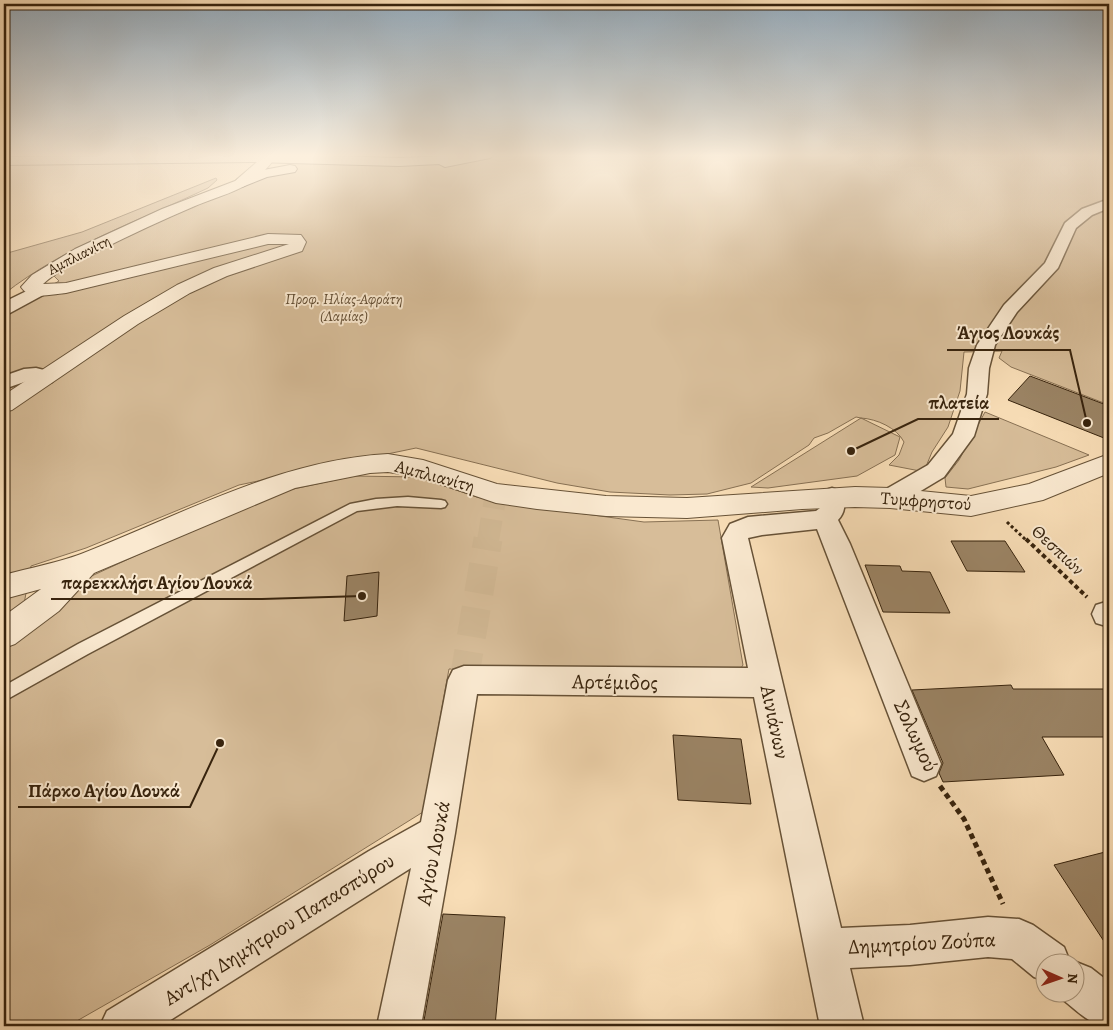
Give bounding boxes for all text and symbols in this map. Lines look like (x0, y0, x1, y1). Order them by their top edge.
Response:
street label: Αμπλιανίτη (43, 231, 114, 280)
park label: Προφ. Ηλίας-Αφράτη (Λαμίας) (285, 289, 403, 326)
callout: Άγιος Λουκάς (947, 316, 1070, 350)
text: Άγιος Λουκάς (957, 320, 1059, 346)
callout: πλατεία (918, 385, 999, 419)
text: πλατεία (929, 390, 989, 416)
street label: Αμπλιανίτη (391, 454, 478, 498)
street label: Τυμφρηστού (880, 486, 972, 516)
street label: Θεσπιών (1026, 519, 1090, 581)
callout: παρεκκλήσι Αγίου Λουκά (51, 565, 262, 599)
text: παρεκκλήσι Αγίου Λουκά (61, 570, 253, 596)
street label: Αρτέμιδος (571, 667, 658, 697)
street label: Αινιάνων (753, 682, 797, 762)
street label: Σολωμού (887, 695, 945, 777)
callout: Πάρκο Αγίου Λουκά (18, 773, 190, 807)
text: Πάρκο Αγίου Λουκά (28, 778, 180, 804)
street label: Αγίου Λουκά (409, 798, 457, 909)
street label: Αντ/χη Δημήτριου Παπασπύρου (157, 846, 400, 1012)
street label: Δημητρίου Ζούπα (847, 925, 997, 961)
north arrow (1036, 952, 1086, 1002)
text: N (1063, 973, 1082, 984)

